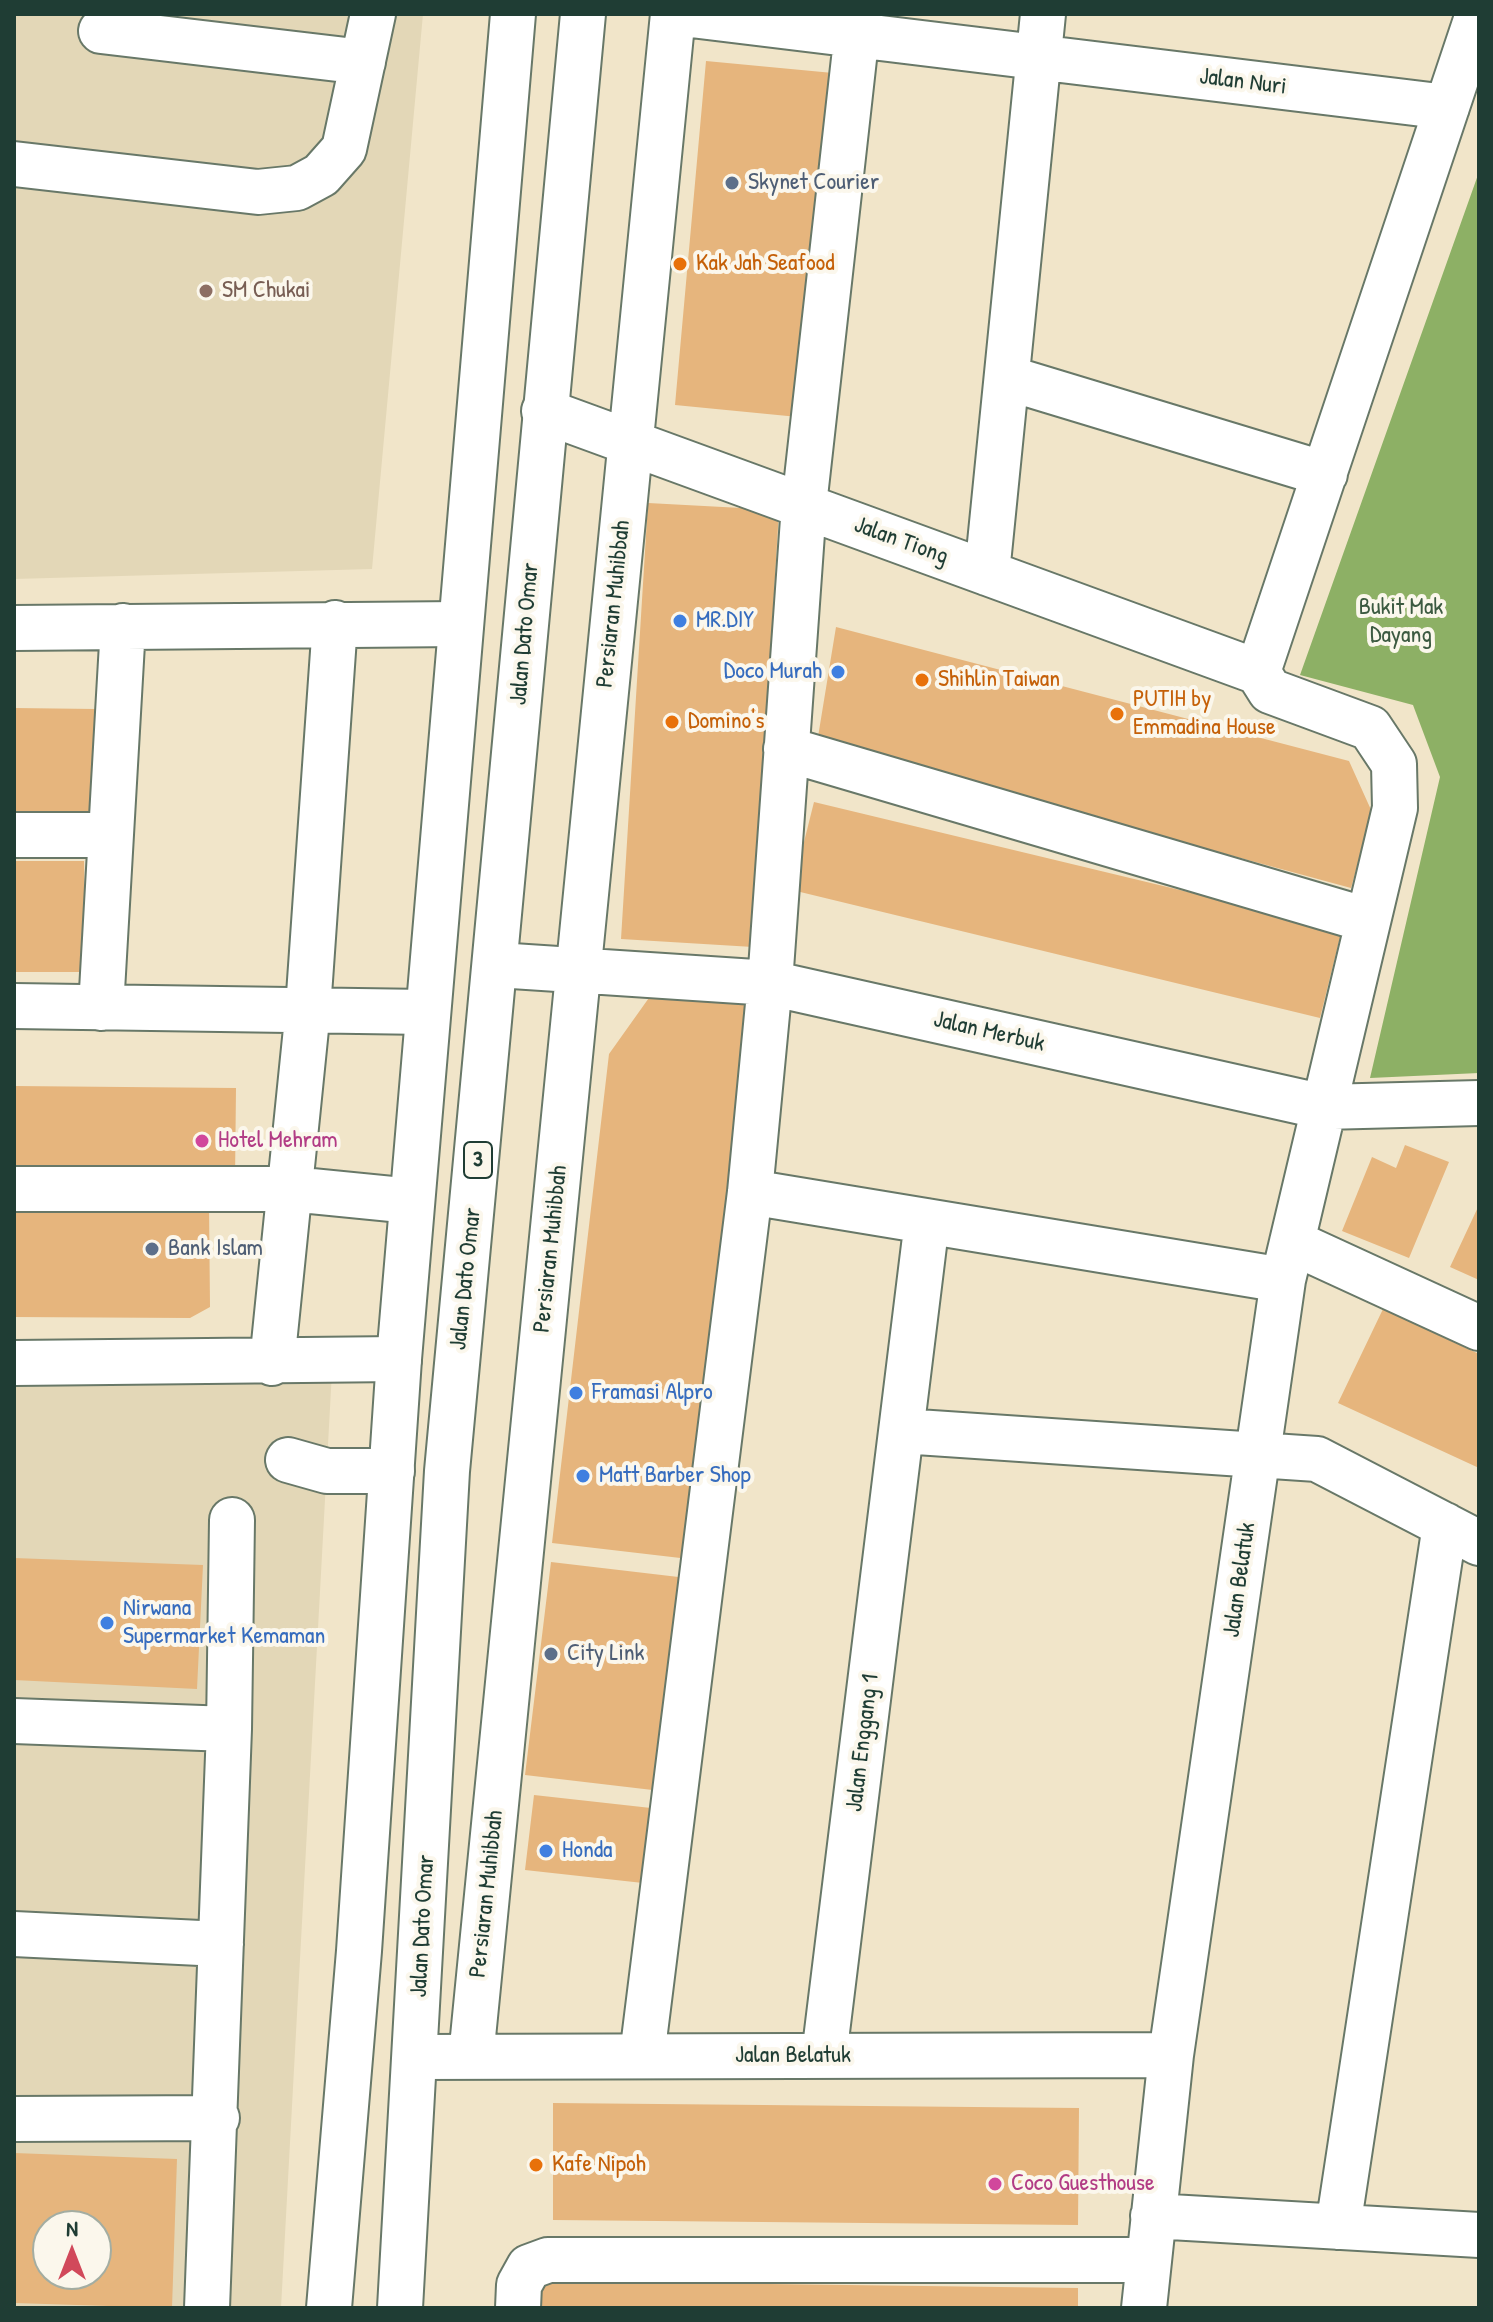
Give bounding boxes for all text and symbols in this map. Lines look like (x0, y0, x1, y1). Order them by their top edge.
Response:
street label: Jalan Nuri (1198, 62, 1288, 102)
place label: Skynet Courier (748, 169, 879, 197)
marker: Skynet Courier (723, 174, 741, 192)
place label: Kak Jah Seafood (696, 250, 835, 278)
marker: Kak Jah Seafood (671, 255, 689, 273)
place label: SM Chukai (222, 277, 310, 305)
marker: SM Chukai (197, 282, 215, 300)
street label: Jalan Tiong (850, 511, 952, 571)
street label: Persiaran Muhibbah (591, 519, 637, 689)
street label: Jalan Dato Omar (504, 562, 546, 706)
park label: Bukit Mak Dayang (1359, 594, 1443, 650)
place label: MR.DIY (696, 607, 754, 635)
marker: MR.DIY (671, 612, 689, 630)
place label: Doco Murah (724, 658, 822, 686)
marker: Doco Murah (829, 663, 847, 681)
place label: Shihlin Taiwan (938, 666, 1060, 694)
marker: Shihlin Taiwan (913, 671, 931, 689)
place label: PUTIH by Emmadina House (1133, 686, 1275, 742)
marker: PUTIH by Emmadina House (1108, 705, 1126, 723)
place label: Domino's (688, 708, 764, 736)
marker: Domino's (663, 713, 681, 731)
street label: Jalan Merbuk (931, 1005, 1047, 1059)
place label: Hotel Mehram (218, 1127, 337, 1155)
marker: Hotel Mehram (193, 1132, 211, 1150)
road number: 3 (464, 1142, 492, 1178)
street label: Persiaran Muhibbah (528, 1164, 574, 1334)
street label: Jalan Dato Omar (444, 1206, 488, 1352)
place label: Bank Islam (168, 1235, 263, 1263)
marker: Bank Islam (143, 1240, 161, 1258)
place label: Framasi Alpro (592, 1379, 713, 1407)
marker: Framasi Alpro (567, 1384, 585, 1402)
place label: Matt Barber Shop (599, 1462, 751, 1490)
marker: Matt Barber Shop (574, 1467, 592, 1485)
street label: Jalan Belatuk (1218, 1521, 1262, 1639)
place label: Nirwana Supermarket Kemaman (123, 1595, 325, 1651)
marker: Nirwana Supermarket Kemaman (98, 1614, 116, 1632)
place label: City Link (567, 1640, 645, 1668)
marker: City Link (542, 1645, 560, 1663)
street label: Jalan Enggang 1 (840, 1673, 886, 1813)
street label: Persiaran Muhibbah (464, 1809, 510, 1979)
place label: Honda (562, 1837, 613, 1865)
marker: Honda (537, 1842, 555, 1860)
street label: Jalan Dato Omar (405, 1854, 441, 1998)
street label: Jalan Belatuk (735, 2042, 851, 2070)
place label: Kafe Nipoh (552, 2151, 646, 2179)
marker: Kafe Nipoh (527, 2156, 545, 2174)
place label: Coco Guesthouse (1011, 2170, 1155, 2198)
marker: Coco Guesthouse (986, 2175, 1004, 2193)
north arrow (32, 2210, 112, 2290)
text: N (66, 2213, 78, 2243)

